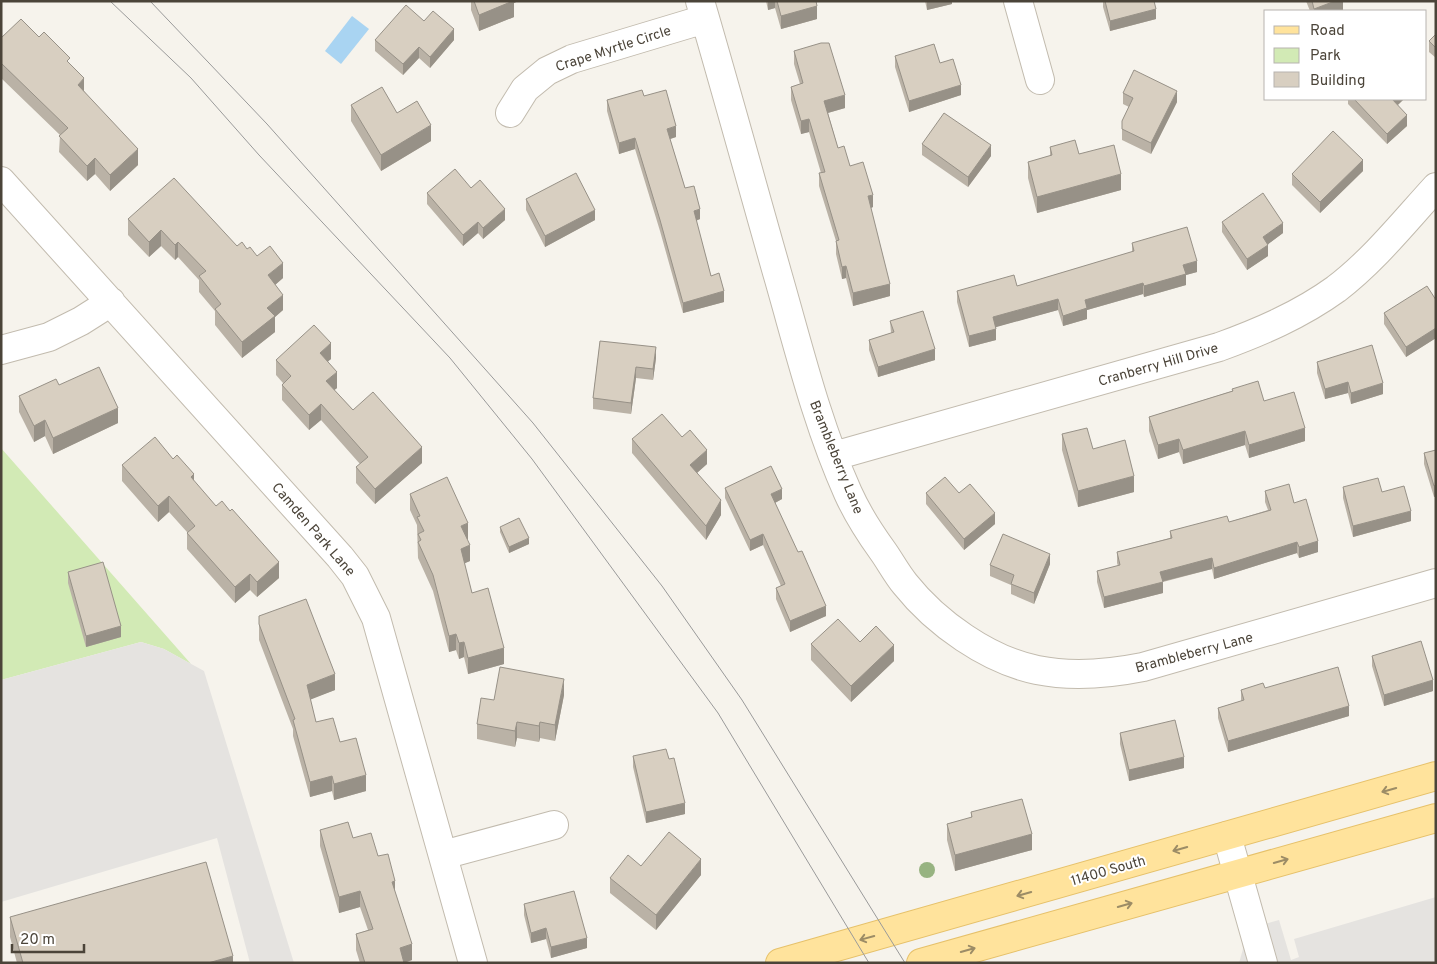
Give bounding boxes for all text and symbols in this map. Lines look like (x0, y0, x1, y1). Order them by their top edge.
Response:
legend (1264, 10, 1427, 100)
text: Road (1310, 22, 1345, 41)
street label: Crape Myrtle Circle (553, 23, 673, 76)
text: Park (1310, 47, 1341, 66)
text: Building (1310, 72, 1365, 91)
street label: Cranberry Hill Drive (1096, 340, 1220, 391)
street label: Brambleberry Lane (805, 398, 866, 517)
street label: Camden Park Lane (268, 480, 358, 580)
street label: Brambleberry Lane (1134, 630, 1255, 677)
one-way arrow (1381, 785, 1397, 795)
one-way arrow (1172, 845, 1188, 855)
street label: 11400 South (1069, 853, 1148, 890)
one-way arrow (1273, 856, 1289, 866)
one-way arrow (1016, 889, 1032, 899)
one-way arrow (1116, 900, 1132, 910)
scale bar (12, 922, 85, 954)
text: 20 m (20, 931, 55, 950)
one-way arrow (860, 934, 876, 943)
one-way arrow (960, 944, 976, 954)

